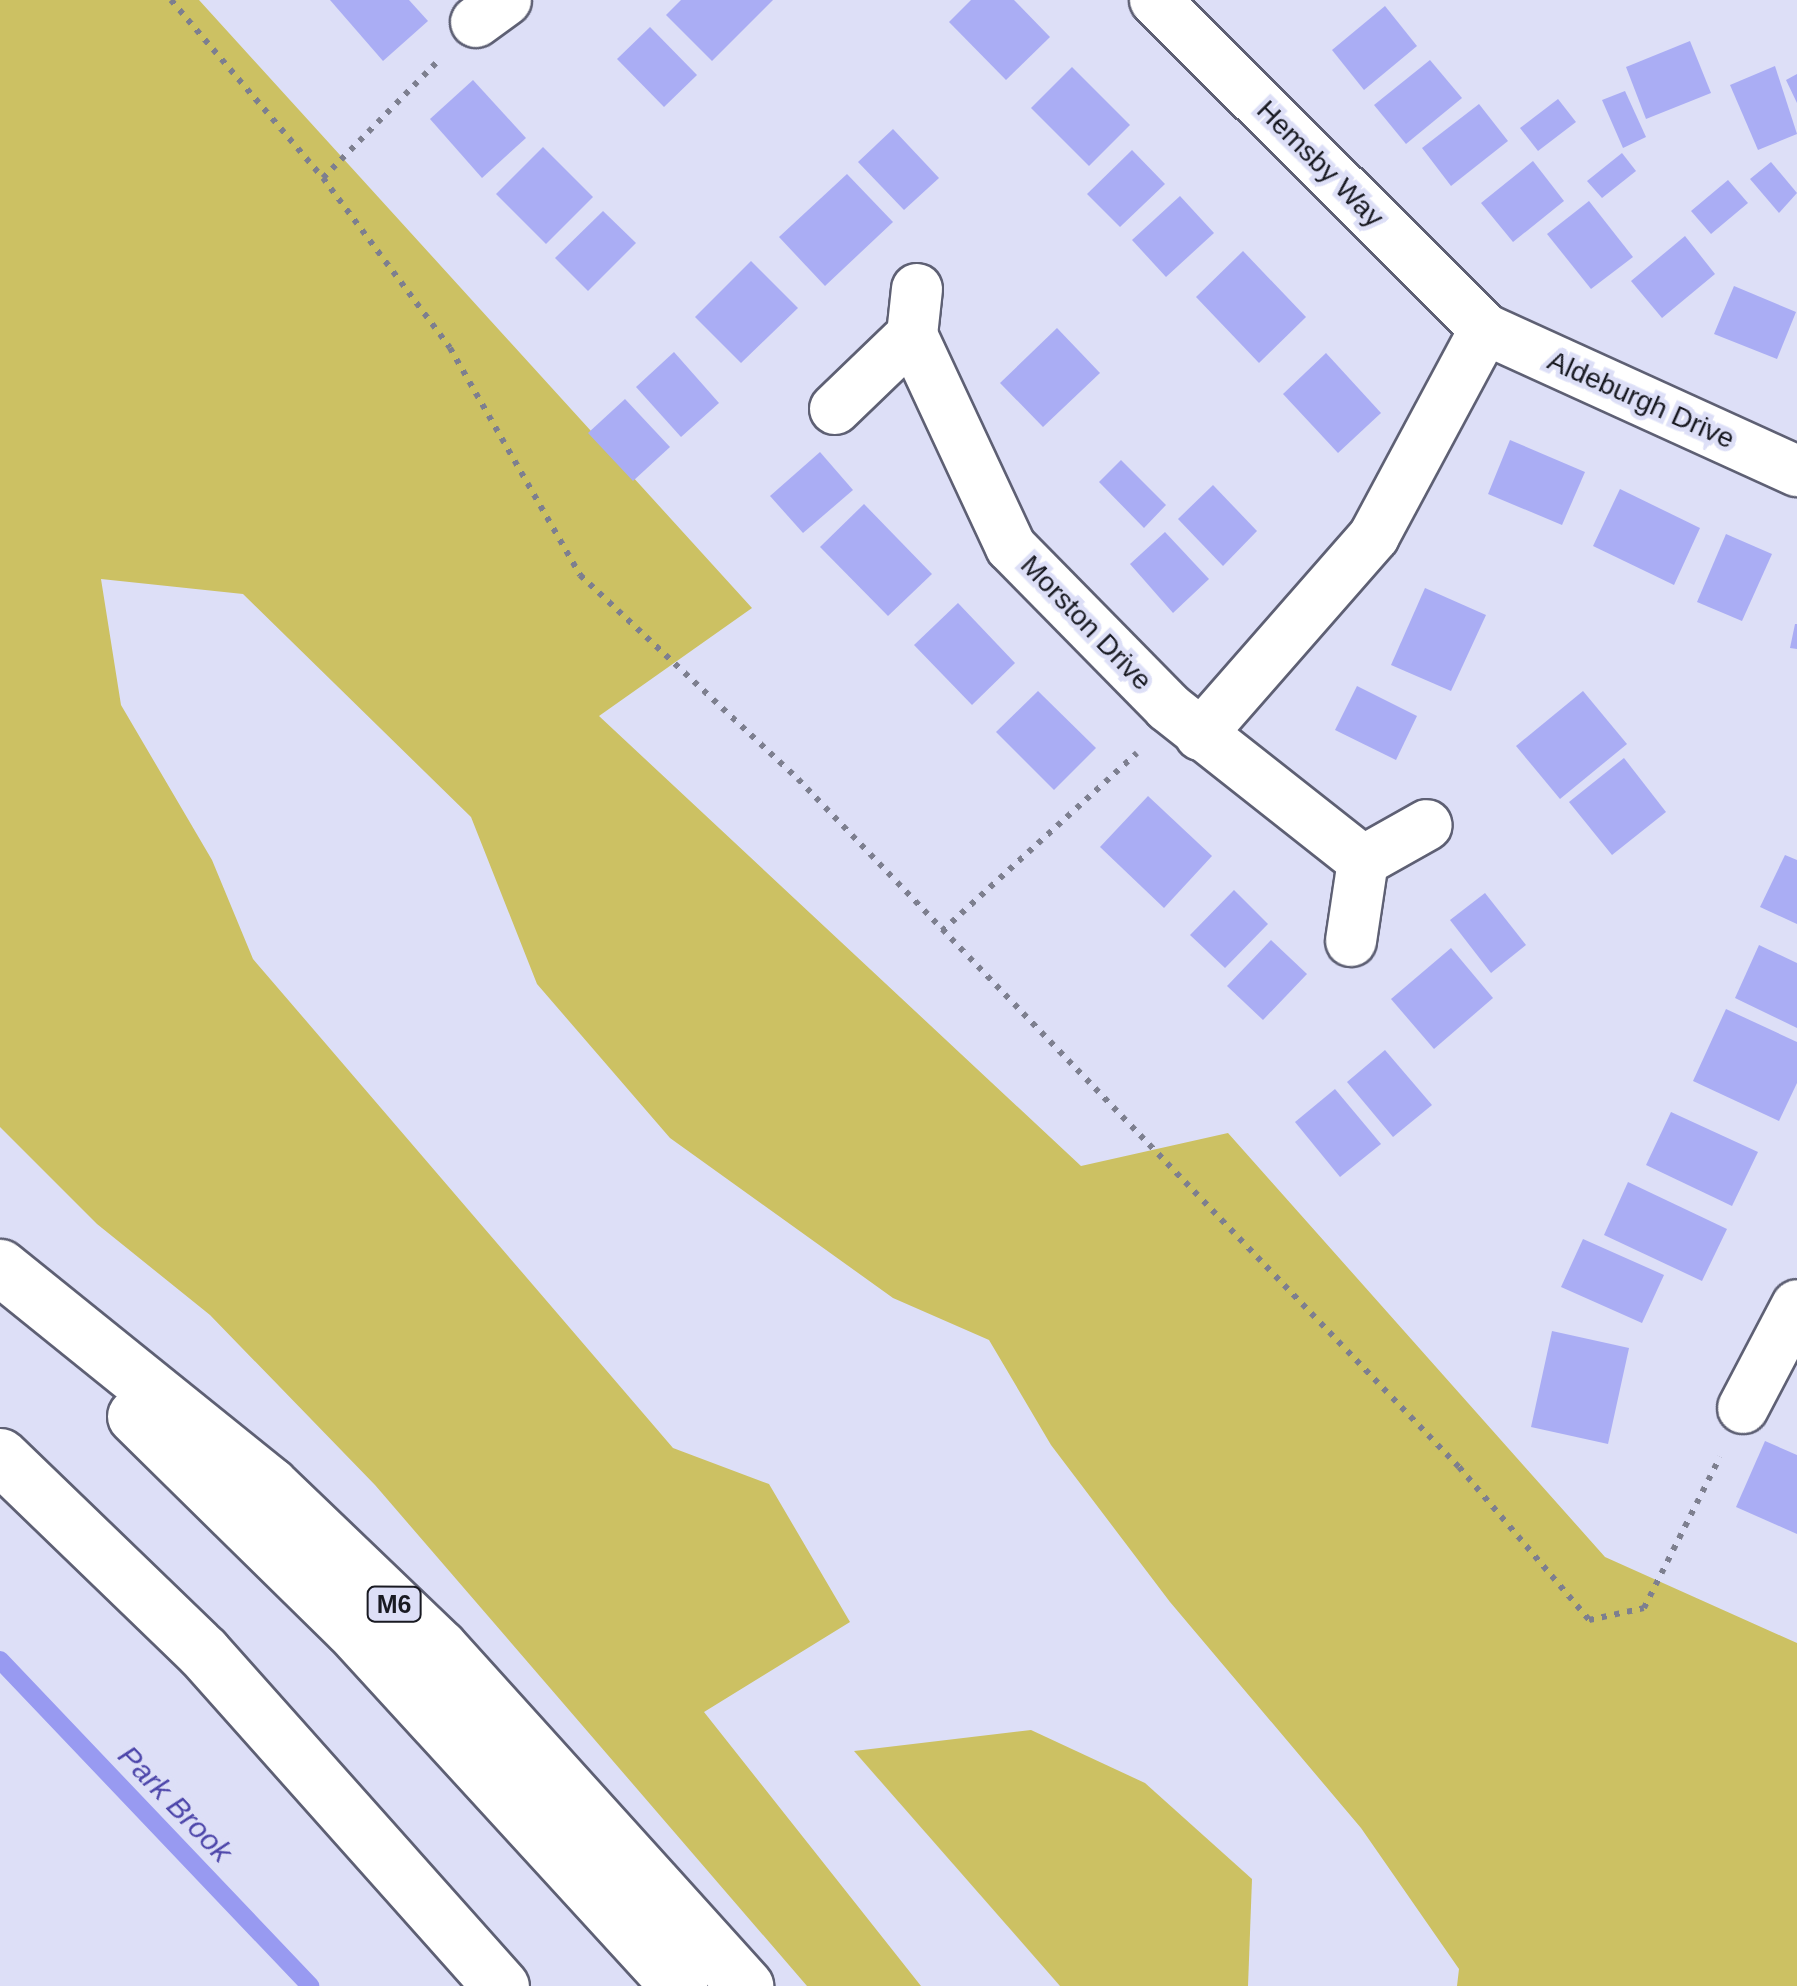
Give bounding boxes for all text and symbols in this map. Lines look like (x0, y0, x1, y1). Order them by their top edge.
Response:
street label: Hemsby Way (1250, 94, 1390, 234)
street label: Aldeburgh Drive (1542, 344, 1740, 456)
street label: Morston Drive (1013, 549, 1159, 697)
road number: M6 (366, 1584, 422, 1624)
water label: Park Brook (111, 1738, 239, 1870)

